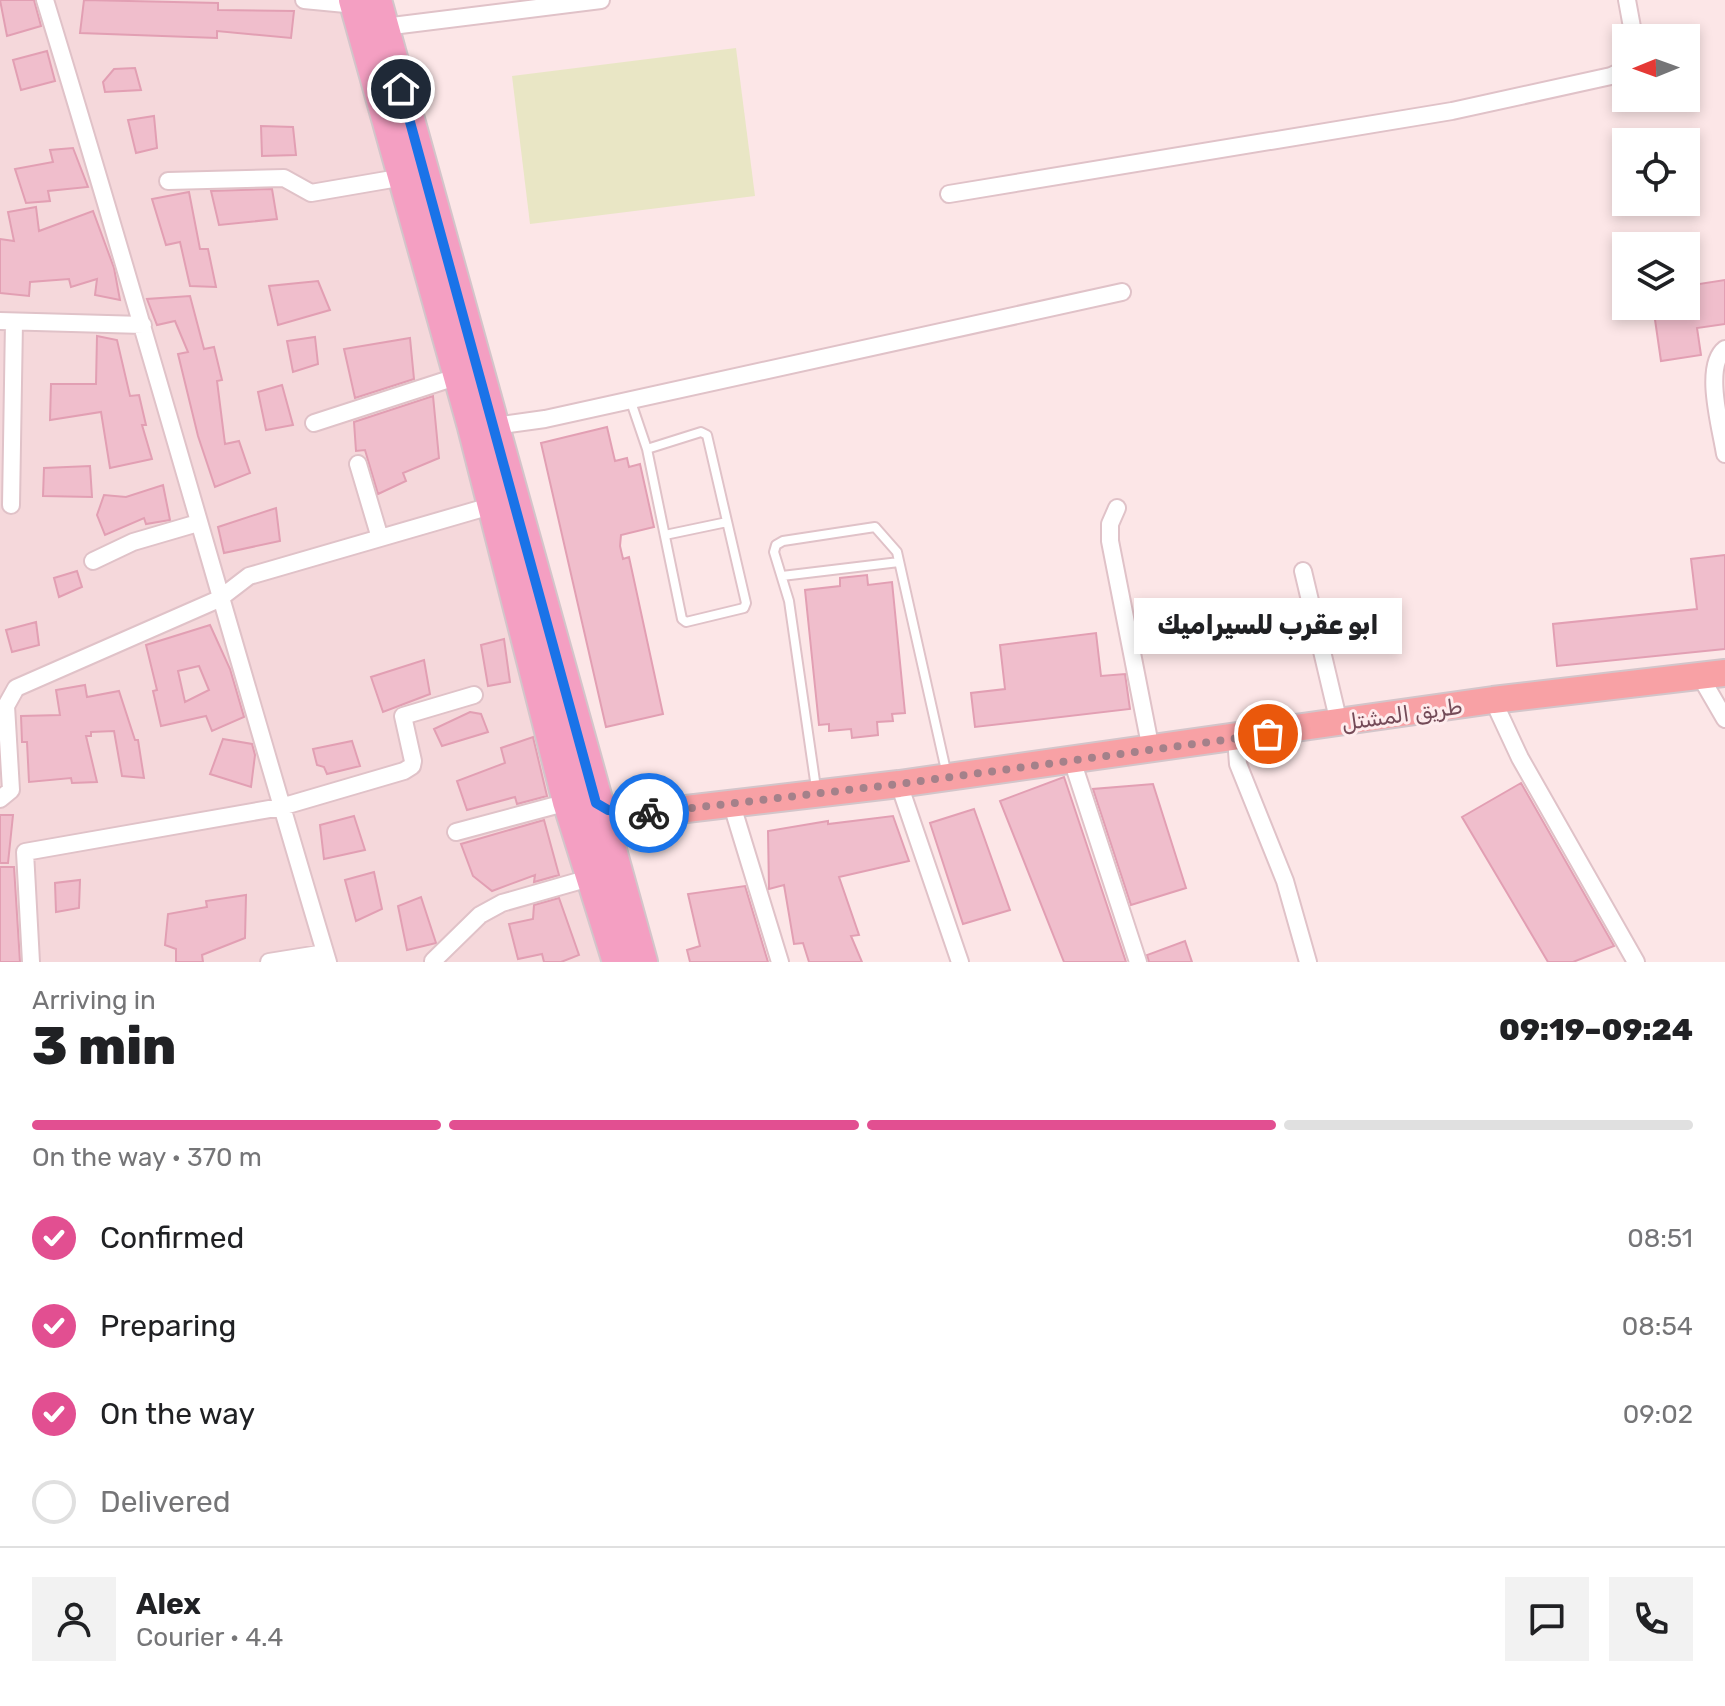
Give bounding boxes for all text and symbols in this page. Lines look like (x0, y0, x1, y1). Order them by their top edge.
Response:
north arrow (1612, 24, 1700, 112)
map controls (1612, 24, 1700, 320)
pin (367, 55, 435, 123)
icon: home (379, 67, 423, 111)
button: locate (1612, 128, 1700, 216)
button: layers (1612, 232, 1700, 320)
callout: ابو عقرب للسيراميك (1134, 598, 1402, 654)
text: ابو عقرب للسيراميك (1157, 610, 1379, 641)
street label: طريق المشتل (1340, 693, 1464, 736)
pin (1234, 700, 1302, 768)
icon: bag (1246, 712, 1290, 756)
courier (609, 773, 689, 853)
icon: bike (627, 791, 671, 835)
text: Arriving in (32, 985, 156, 1016)
text: 09:19–09:24 (1499, 1012, 1693, 1048)
text: 3 min (32, 1015, 176, 1077)
text: On the way · 370 m (32, 1142, 262, 1173)
icon: check (32, 1216, 76, 1260)
text: Confirmed (100, 1220, 244, 1256)
text: 08:51 (1627, 1223, 1693, 1254)
icon: check (32, 1304, 76, 1348)
text: Preparing (100, 1308, 236, 1344)
text: 08:54 (1622, 1311, 1693, 1342)
icon: check (32, 1392, 76, 1436)
text: On the way (100, 1396, 255, 1432)
text: 09:02 (1623, 1399, 1693, 1430)
text: Delivered (100, 1484, 231, 1520)
button: person (32, 1577, 116, 1661)
button: chat (1505, 1577, 1589, 1661)
button: phone (1609, 1577, 1693, 1661)
text: Alex (136, 1586, 201, 1622)
text: Courier · 4.4 (136, 1622, 283, 1653)

